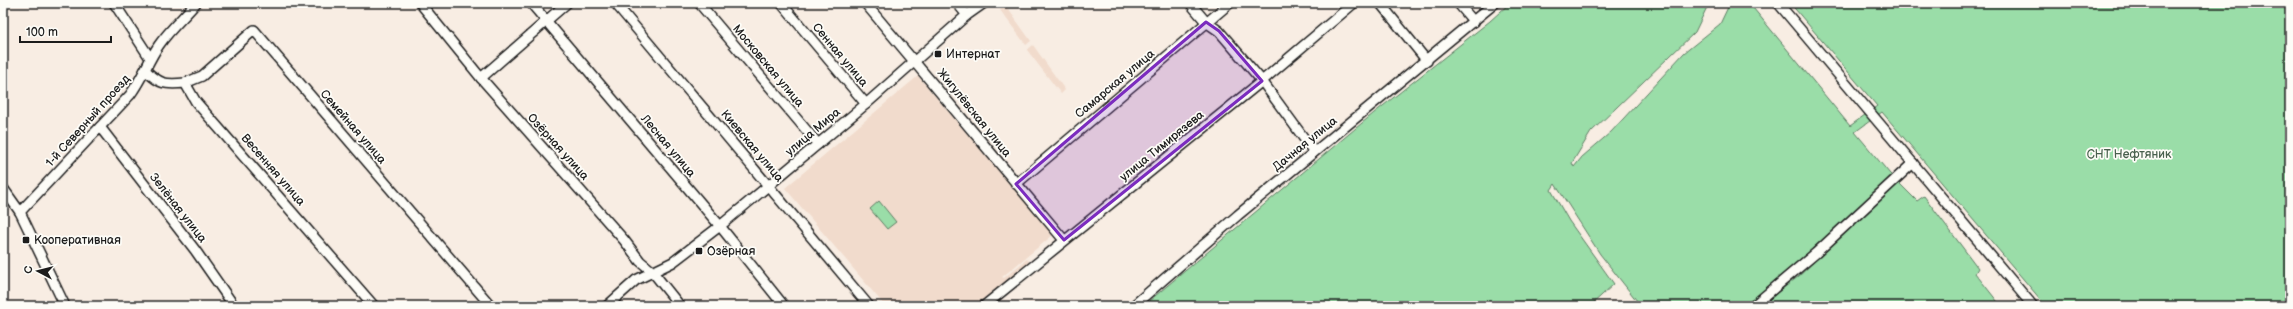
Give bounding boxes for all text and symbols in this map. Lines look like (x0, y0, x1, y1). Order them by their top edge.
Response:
scale bar (20, 18, 111, 44)
street label: Сенная улица (809, 20, 871, 90)
street label: Московская улица (729, 22, 807, 110)
text: 100 m (26, 25, 58, 40)
street label: Самарская улица (1072, 46, 1158, 122)
place label: Интернат (946, 47, 1001, 62)
marker: Интернат (933, 49, 943, 59)
street label: Жигулёвская улица (934, 66, 1014, 160)
street label: 1-й Северный проезд (43, 71, 134, 170)
street label: Семейная улица (317, 87, 389, 167)
street label: улица Мира (782, 105, 844, 159)
street label: Киевская улица (717, 107, 787, 185)
street label: улица Тимирязева (1117, 107, 1207, 185)
street label: Озёрная улица (524, 110, 592, 184)
street label: Лесная улица (637, 111, 699, 180)
street label: Дачная улица (1270, 113, 1340, 175)
street label: Весенняя улица (238, 131, 308, 209)
park label: СНТ Нефтяник (2087, 147, 2172, 162)
street label: Зелёная улица (146, 170, 210, 246)
place label: Кооперативная (34, 233, 121, 248)
marker: Кооперативная (21, 235, 31, 245)
place label: Озёрная (707, 244, 756, 259)
marker: Озёрная (694, 246, 704, 256)
north arrow (18, 251, 58, 291)
text: С (22, 265, 36, 274)

